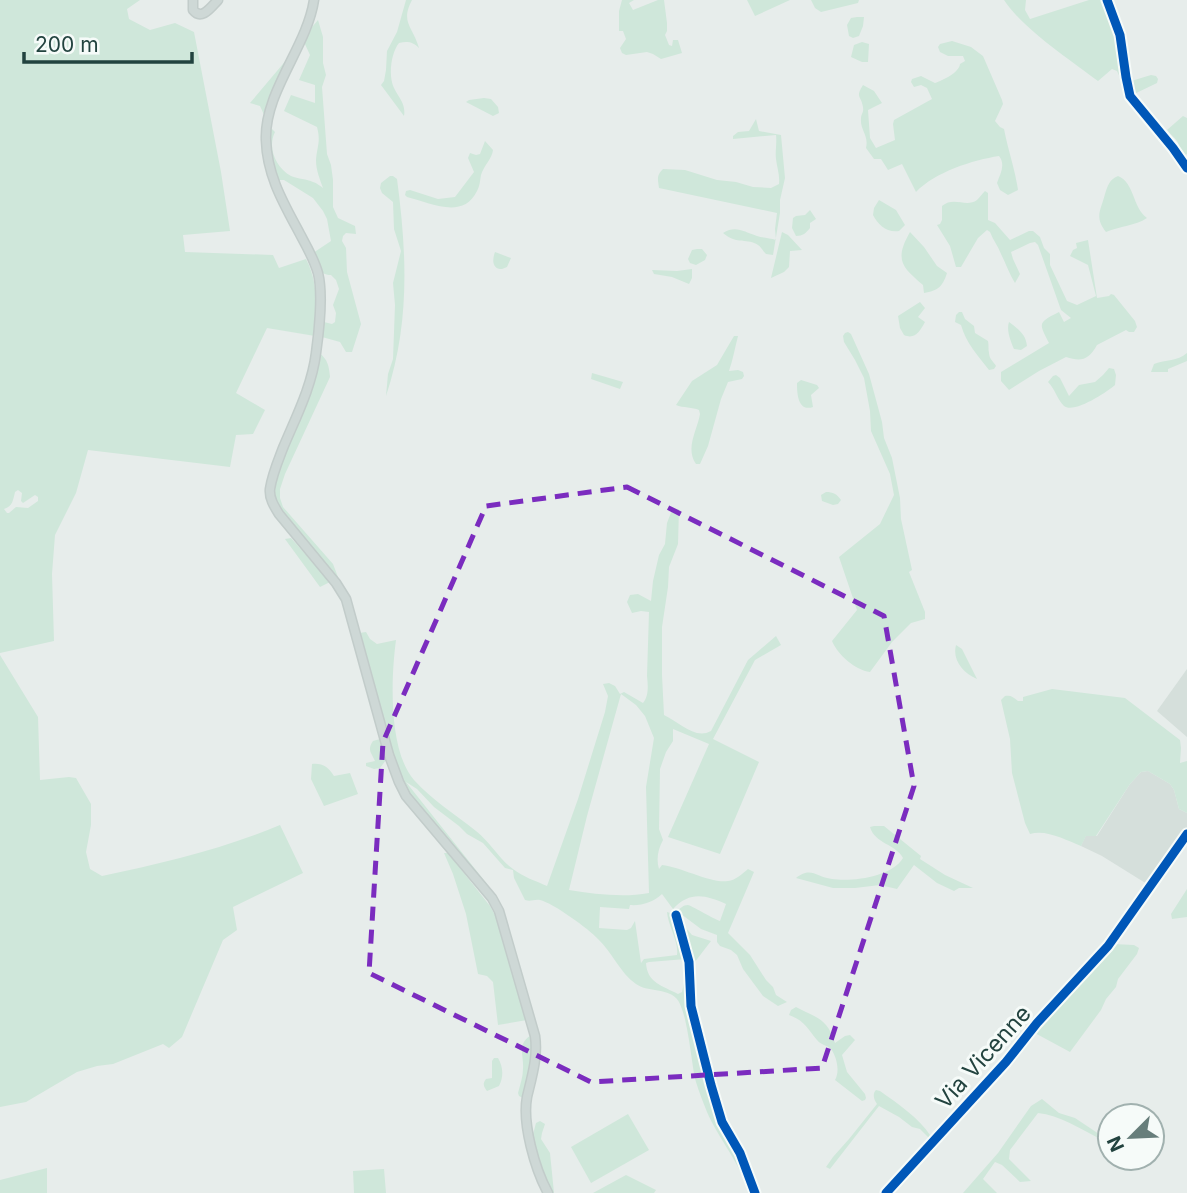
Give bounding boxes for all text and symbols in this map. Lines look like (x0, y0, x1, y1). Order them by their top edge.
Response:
scale bar (24, 21, 192, 65)
text: 200 m (35, 32, 99, 57)
street label: Via Vicenne (929, 1000, 1037, 1114)
north arrow (1096, 1102, 1166, 1172)
text: N (1102, 1132, 1129, 1155)

